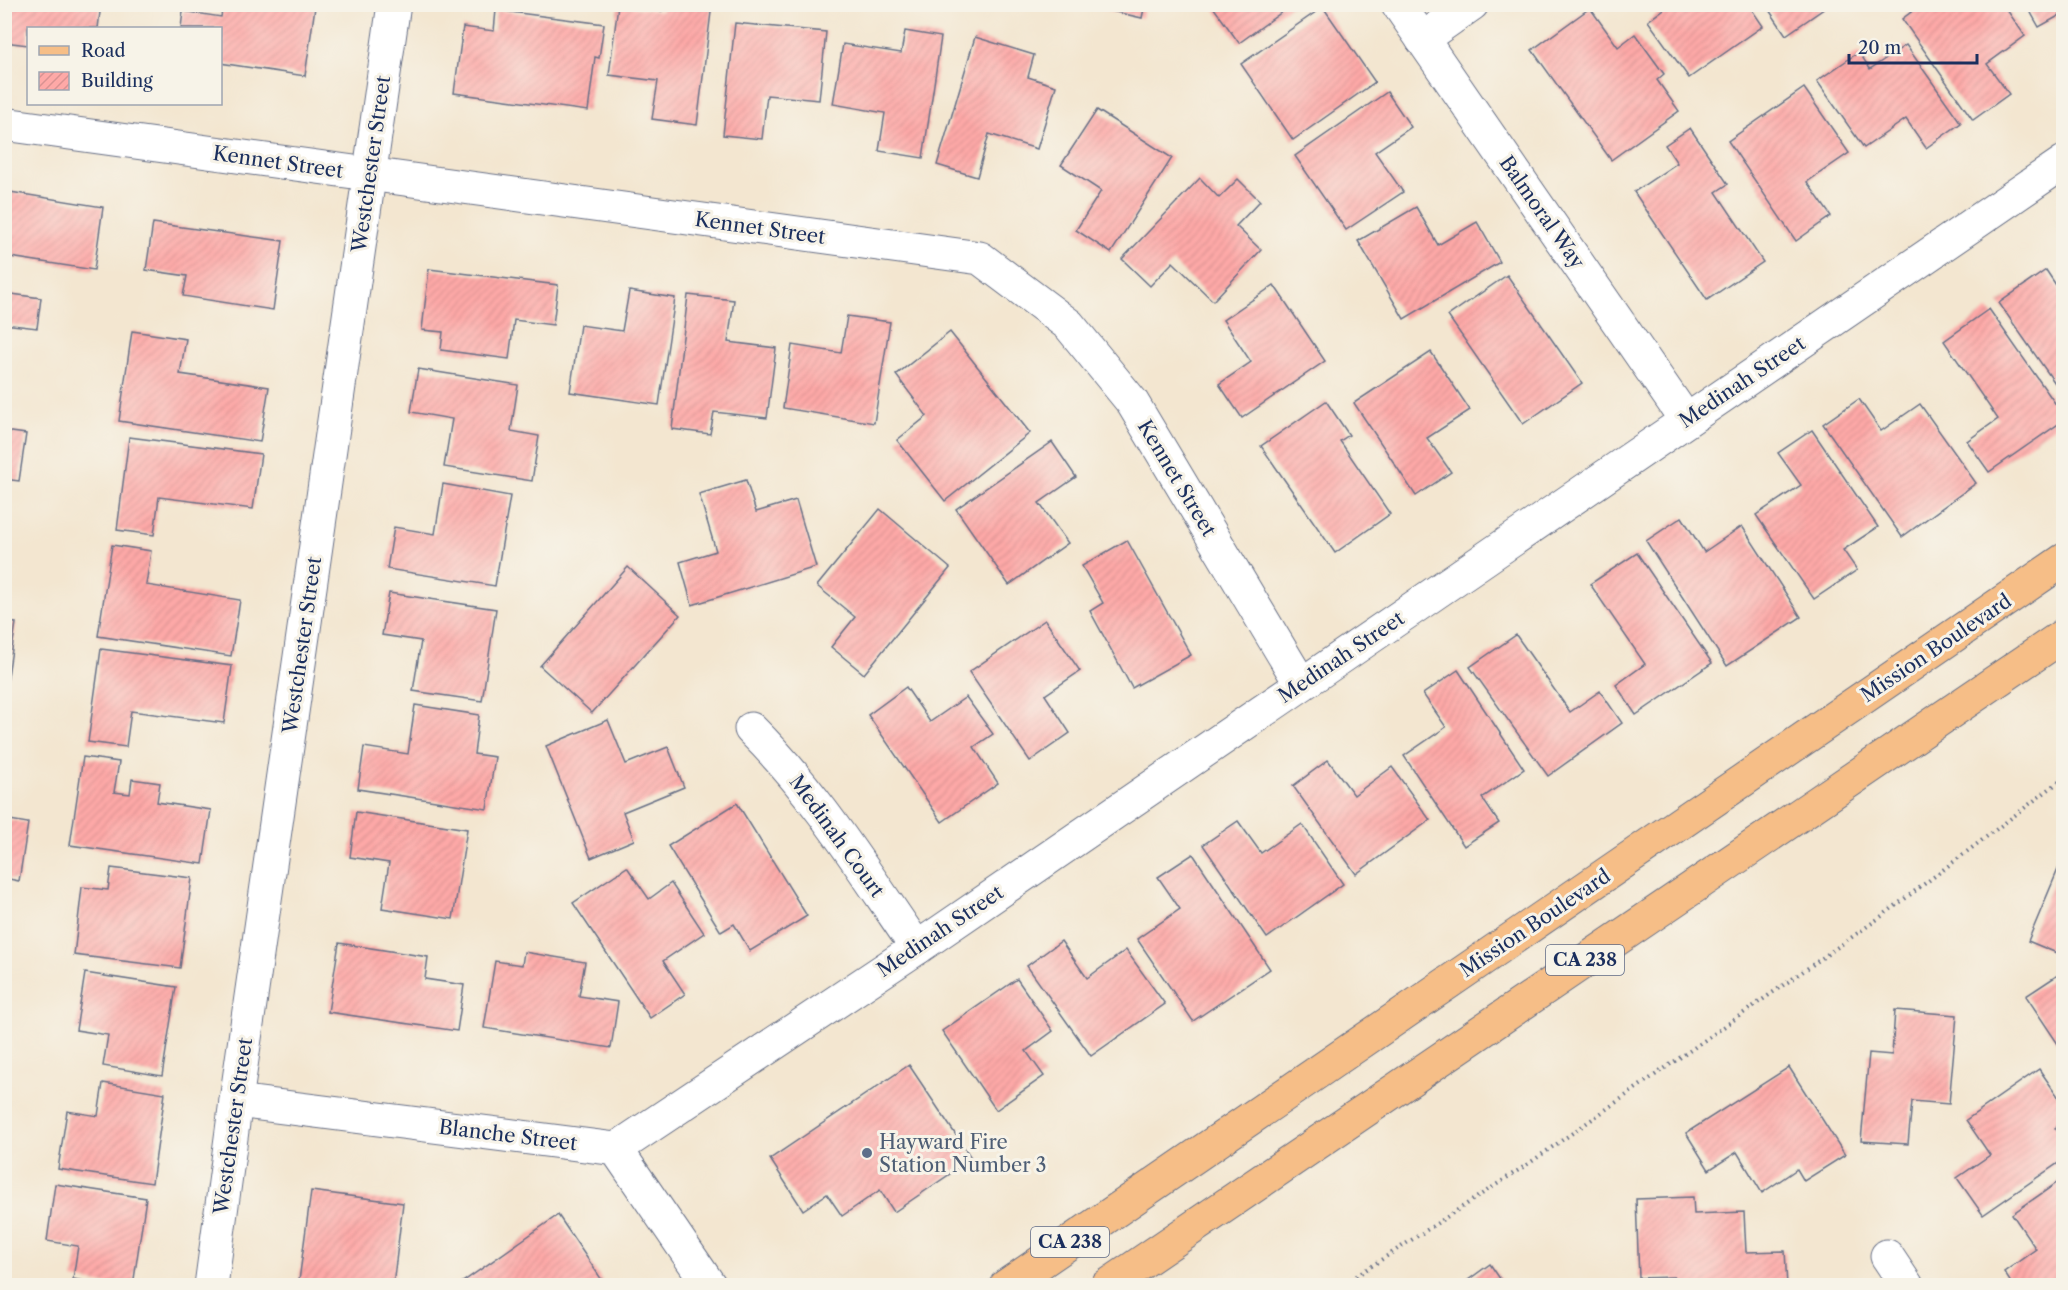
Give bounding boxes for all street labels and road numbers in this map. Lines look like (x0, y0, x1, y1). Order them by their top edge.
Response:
street label: Westchester Street (347, 74, 395, 255)
street label: Kennet Street (211, 141, 345, 183)
street label: Balmoral Way (1494, 151, 1590, 274)
street label: Kennet Street (693, 207, 827, 249)
street label: Medinah Street (1674, 331, 1810, 433)
street label: Kennet Street (1133, 415, 1221, 541)
street label: Westchester Street (278, 555, 326, 736)
street label: Mission Boulevard (1856, 589, 2016, 707)
street label: Medinah Street (1273, 606, 1409, 708)
street label: Medinah Court (784, 770, 890, 902)
street label: Mission Boulevard (1455, 864, 1615, 982)
street label: Medinah Street (872, 880, 1008, 982)
road number: CA 238 (1546, 945, 1624, 975)
street label: Westchester Street (209, 1036, 257, 1217)
street label: Blanche Street (438, 1115, 578, 1155)
road number: CA 238 (1031, 1227, 1109, 1257)

